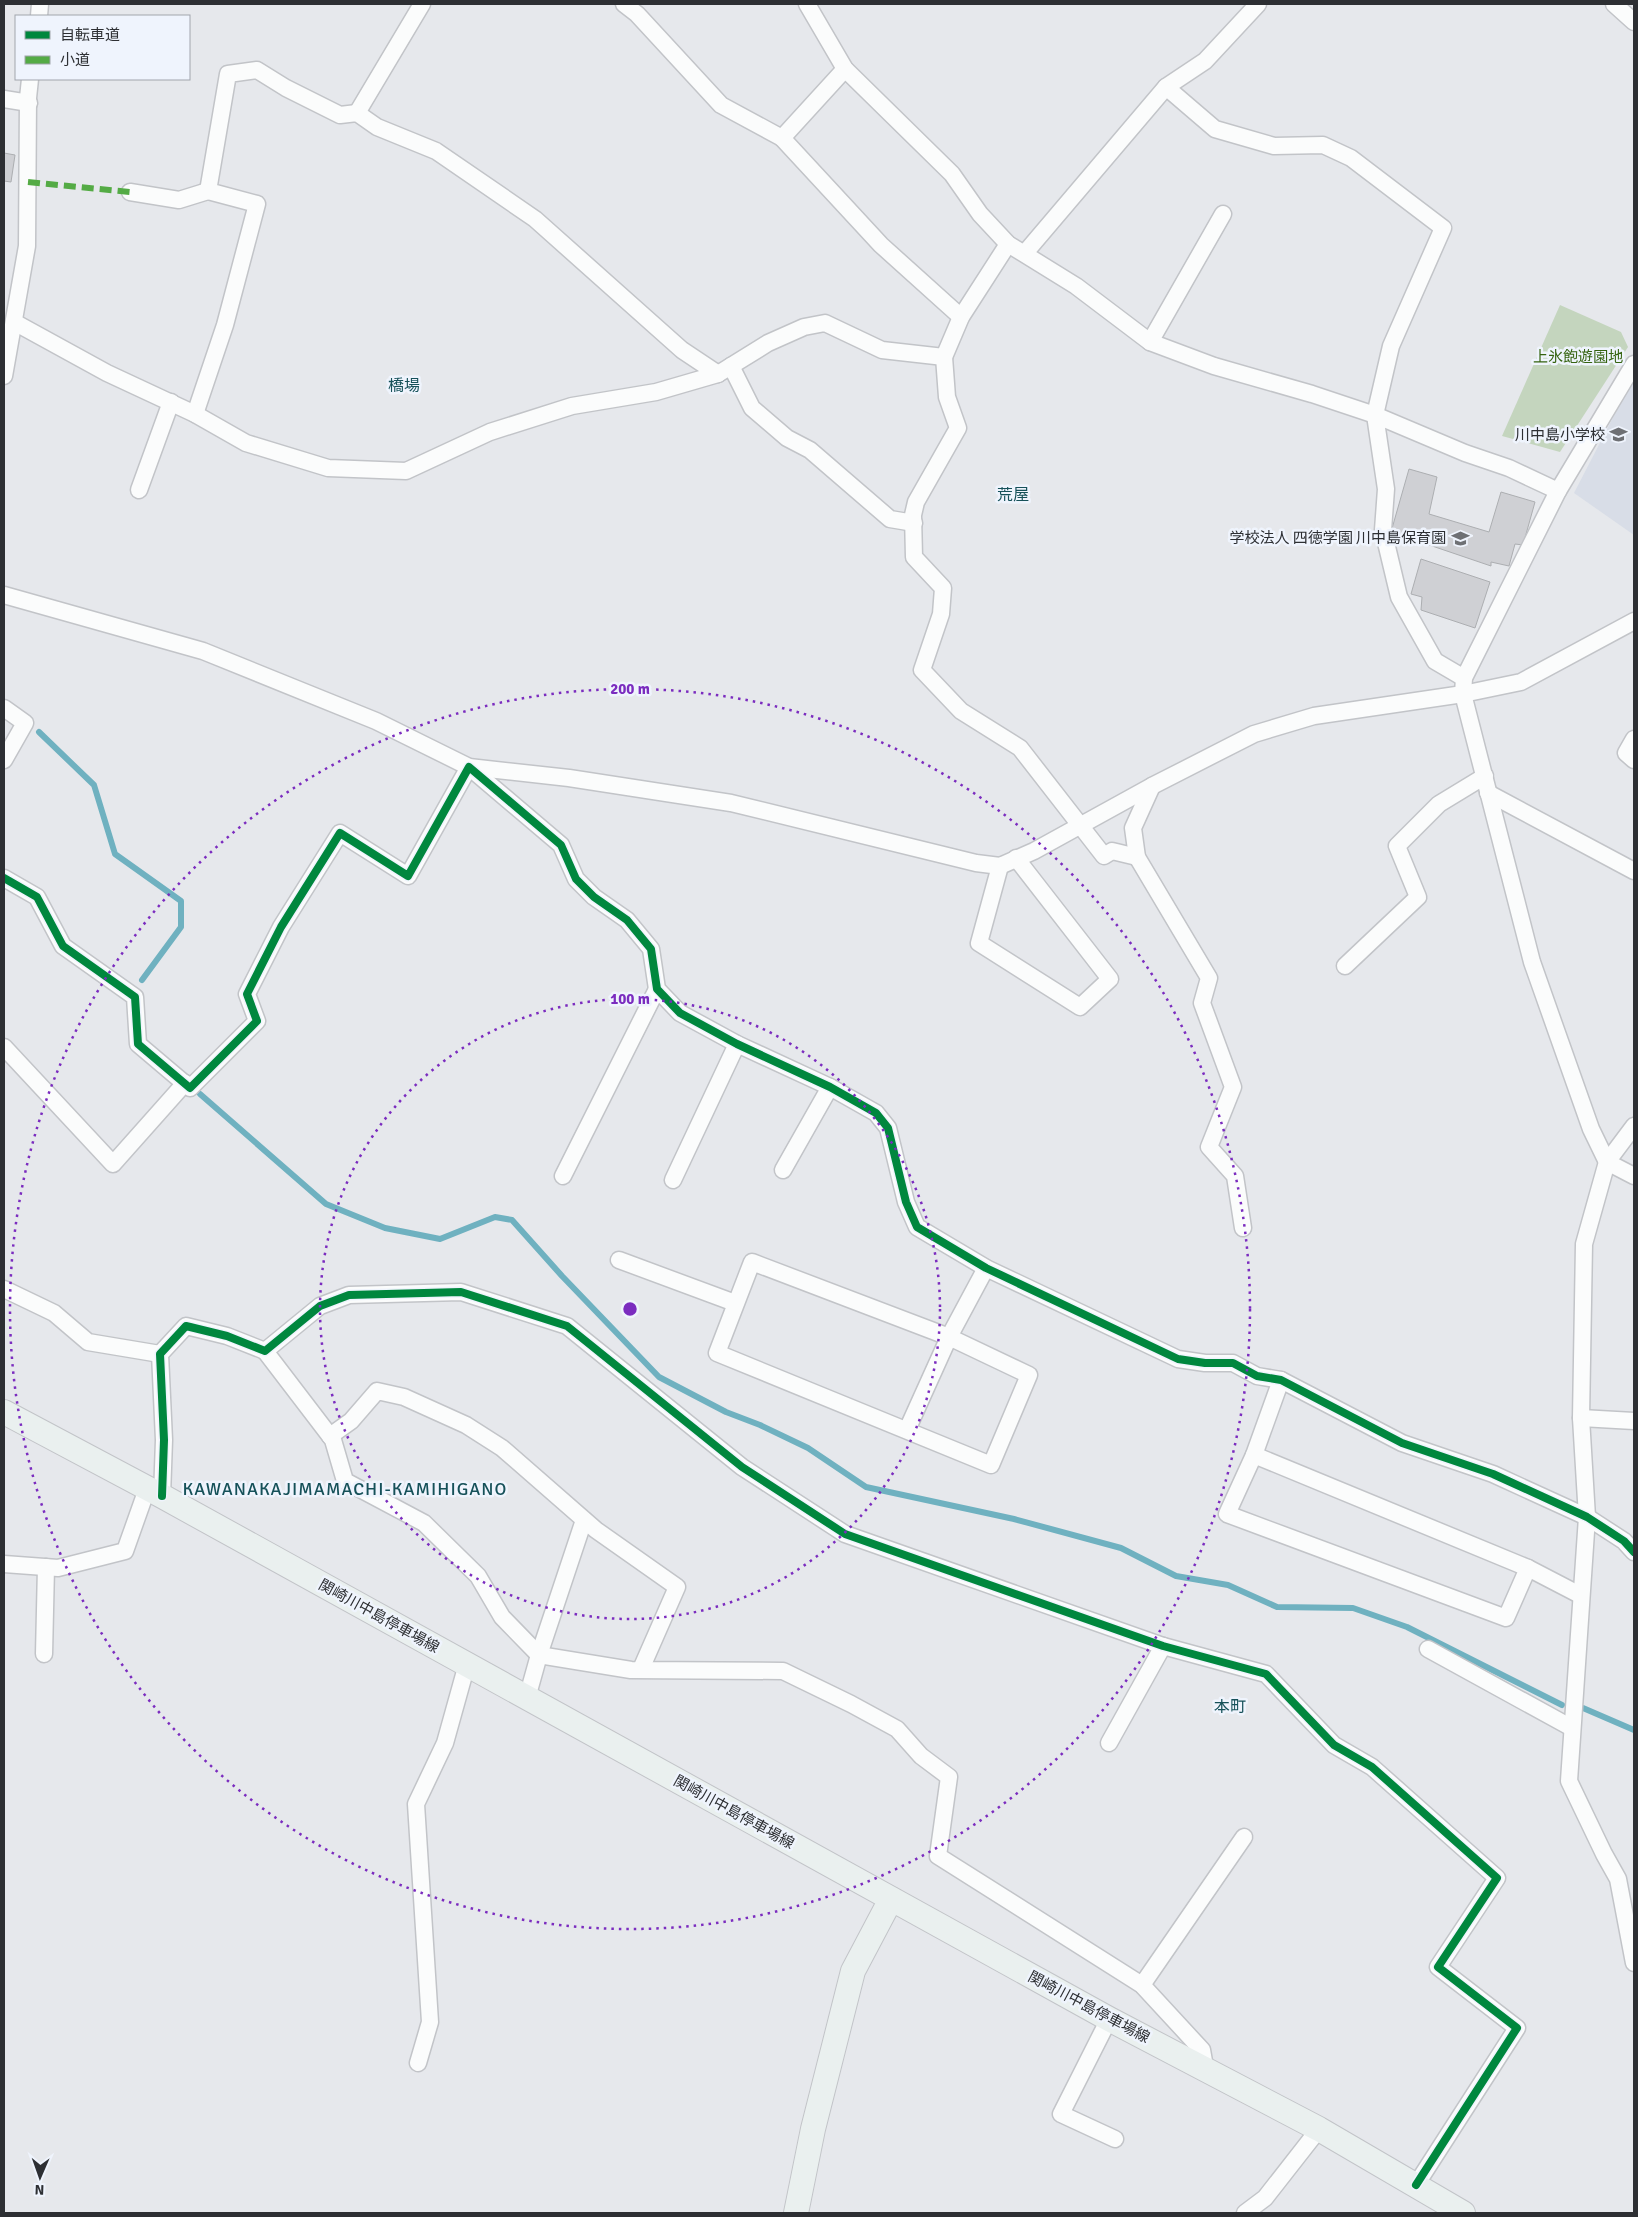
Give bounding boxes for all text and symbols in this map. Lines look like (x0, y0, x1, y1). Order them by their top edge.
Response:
legend (15, 15, 190, 80)
text: 自転車道 (60, 26, 120, 44)
text: 小道 (60, 51, 90, 69)
park label: 上氷飽遊園地 (1533, 348, 1623, 366)
district label: 橋場 (388, 376, 420, 396)
school or university icon: 川中島小学校 (1609, 425, 1629, 445)
place label: 川中島小学校 (1515, 426, 1605, 444)
district label: 荒屋 (997, 485, 1029, 505)
school or university icon: 学校法人 四徳学園 川中島保育園 (1450, 528, 1470, 548)
place label: 学校法人 四徳学園 川中島保育園 (1229, 529, 1446, 547)
text: 200 m (610, 680, 650, 698)
text: 100 m (610, 990, 650, 1008)
centre of rings (621, 1300, 639, 1318)
district label: KAWANAKAJIMAMACHI-KAMIHIGANO (183, 1478, 507, 1500)
street label: 関崎川中島停車場線 (316, 1575, 442, 1657)
district label: 本町 (1214, 1697, 1246, 1717)
street label: 関崎川中島停車場線 (671, 1771, 797, 1853)
street label: 関崎川中島停車場線 (1025, 1967, 1153, 2047)
north arrow (15, 2152, 65, 2202)
text: N (34, 2181, 45, 2198)

